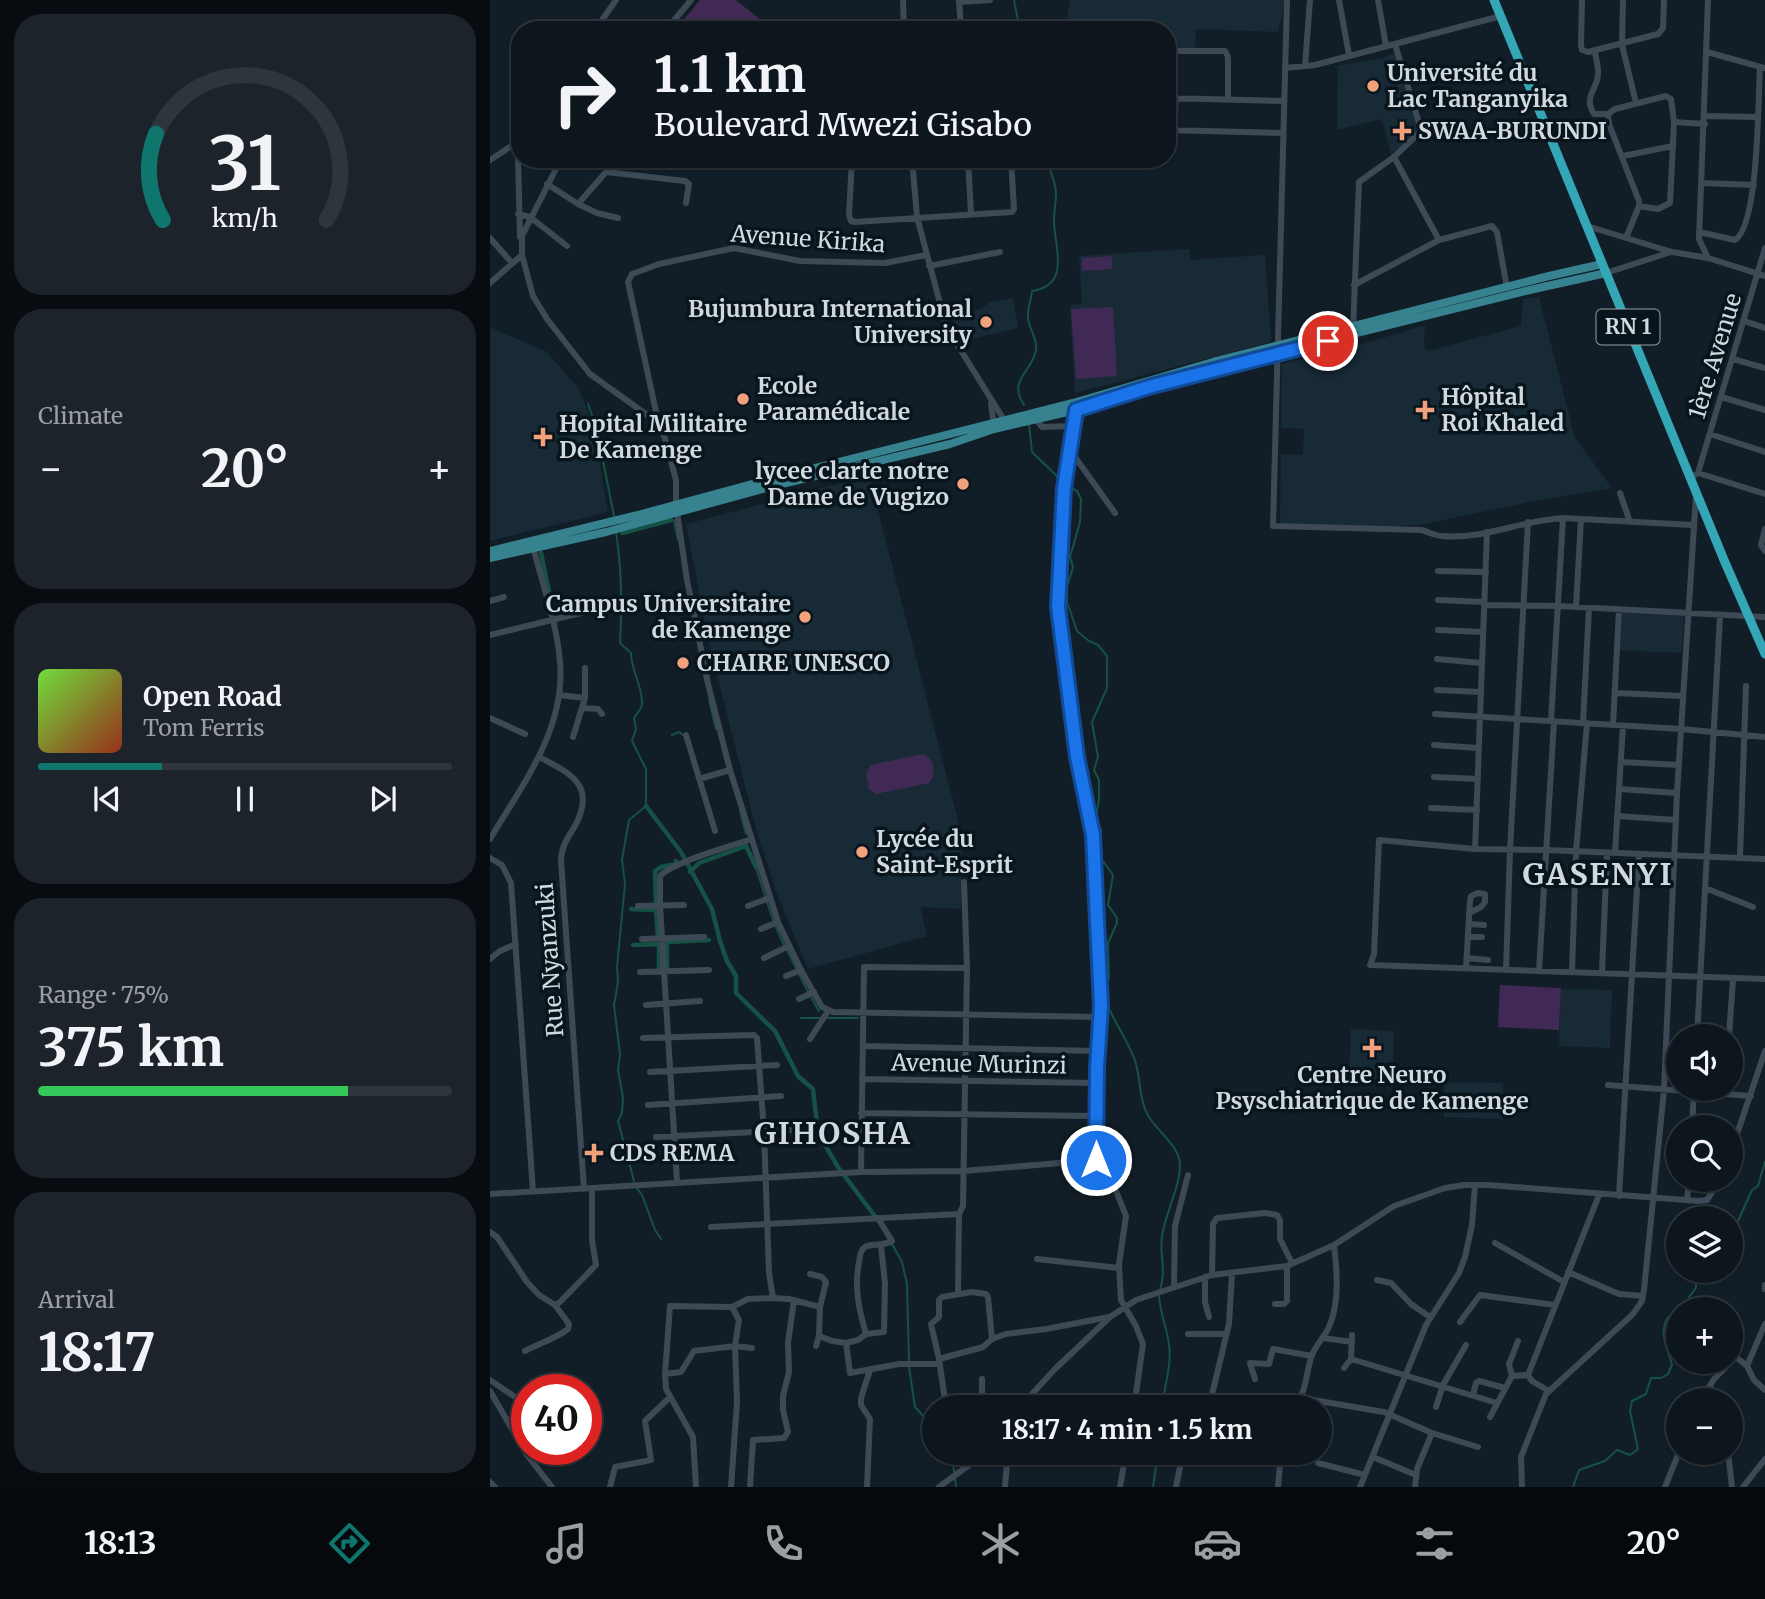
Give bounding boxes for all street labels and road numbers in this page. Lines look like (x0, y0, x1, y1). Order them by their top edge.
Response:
street label: Avenue Kirika (729, 219, 886, 258)
street label: 1ère Avenue (1682, 290, 1747, 422)
road number: RN 1 (1596, 310, 1660, 344)
street label: Rue Nyanzuki (530, 882, 569, 1038)
street label: Avenue Murinzi (890, 1047, 1067, 1080)

